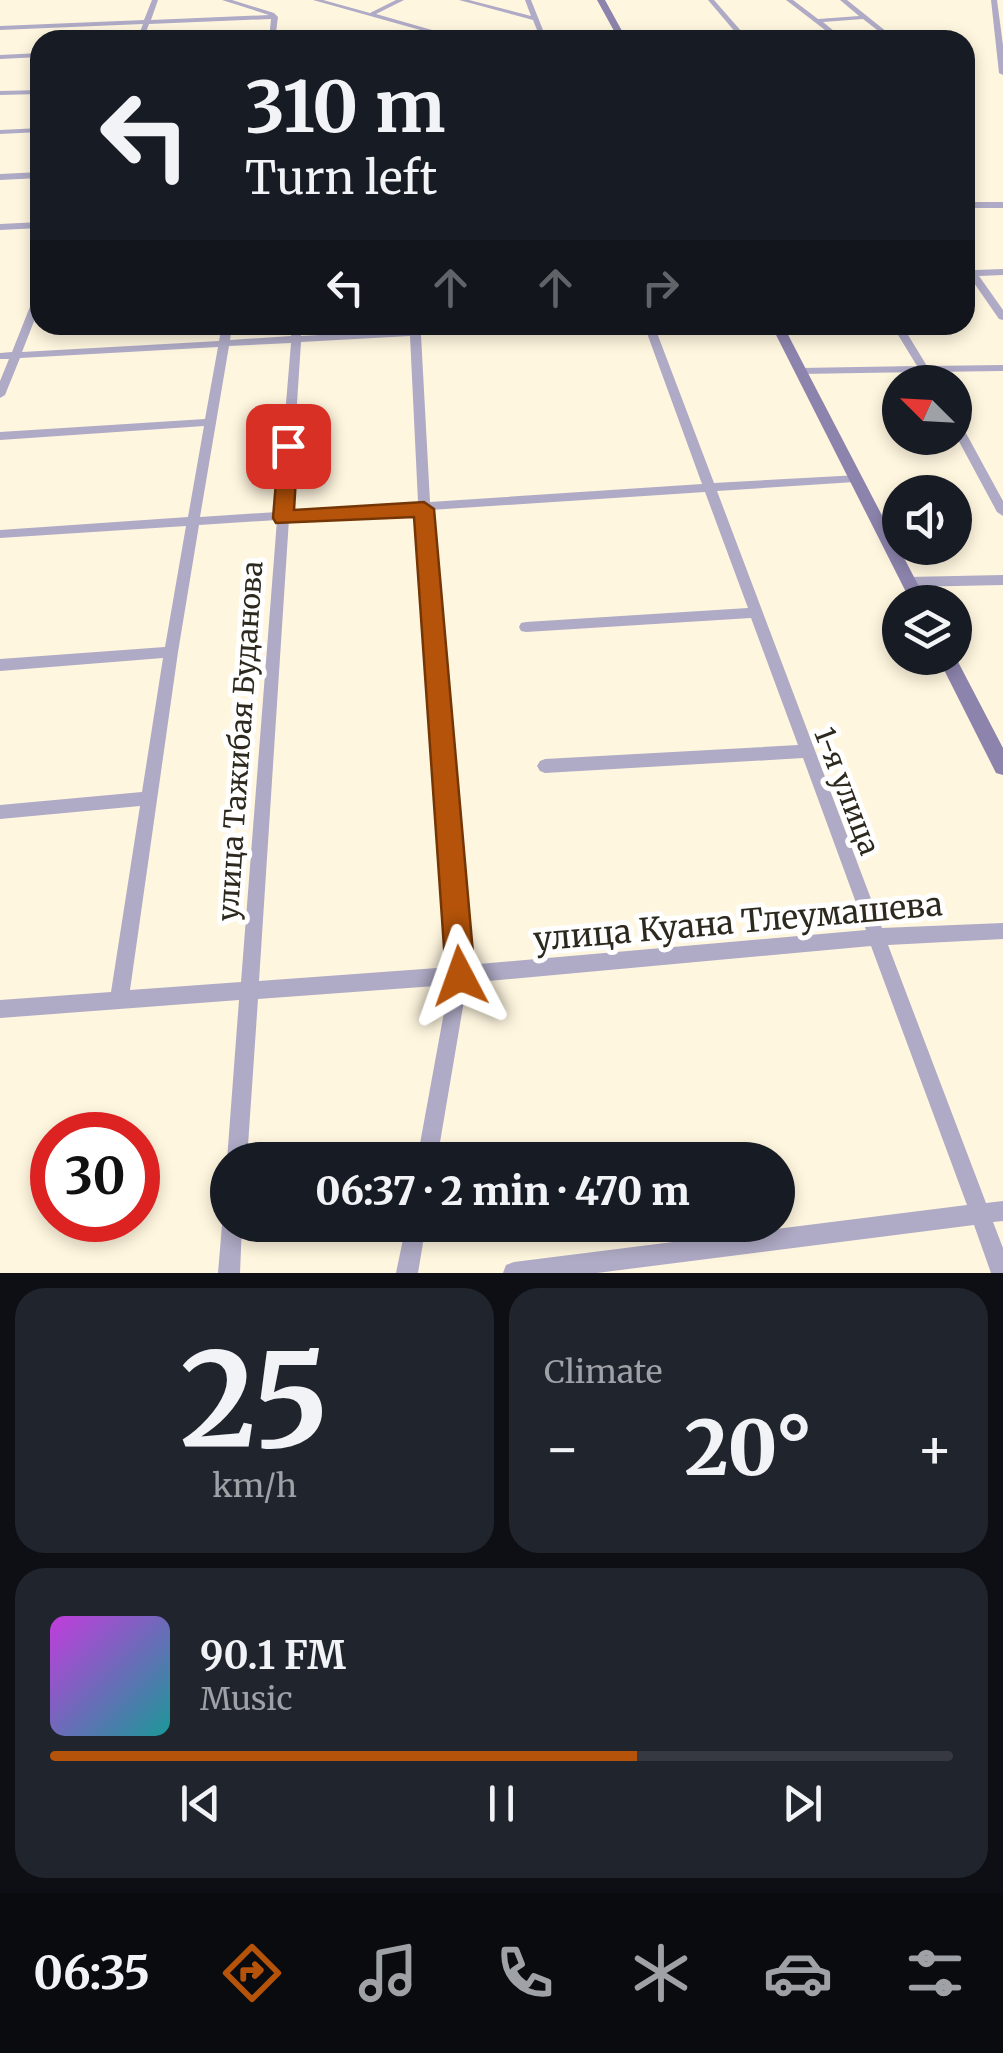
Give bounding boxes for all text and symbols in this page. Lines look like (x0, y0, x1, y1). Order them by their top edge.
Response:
text: 310 m (245, 63, 445, 151)
icon: left (80, 70, 210, 200)
text: Turn left (245, 150, 437, 206)
icon: left (318, 260, 373, 315)
icon: ahead (423, 260, 478, 315)
icon: ahead (528, 260, 583, 315)
icon: right (633, 260, 688, 315)
north arrow (882, 365, 972, 455)
map controls (882, 365, 972, 675)
pin (246, 404, 331, 489)
icon: arrive (261, 419, 316, 474)
button: sound (882, 475, 972, 565)
street label: улица Тажибая Буданова (209, 560, 271, 922)
button: layers (882, 585, 972, 675)
street label: 1-я улица (806, 722, 888, 860)
street label: улица Куана Тлеумашева (532, 884, 944, 960)
position arrow (408, 924, 512, 1028)
speed limit sign: 30 (30, 1112, 160, 1242)
text: 06:37 · 2 min · 470 m (315, 1168, 690, 1215)
text: 25 (180, 1319, 329, 1482)
text: Climate (544, 1352, 662, 1392)
text: 20° (684, 1401, 813, 1495)
text: − (544, 1414, 581, 1483)
text: + (916, 1414, 953, 1483)
text: km/h (212, 1466, 297, 1506)
text: 90.1 FM (200, 1632, 346, 1679)
text: Music (200, 1679, 293, 1719)
icon: previous (173, 1776, 228, 1831)
icon: pause (474, 1776, 529, 1831)
icon: next (775, 1776, 830, 1831)
icon: directions (217, 1938, 287, 2008)
icon: music (353, 1938, 423, 2008)
icon: phone (490, 1938, 560, 2008)
icon: climate (626, 1938, 696, 2008)
icon: car (763, 1938, 833, 2008)
icon: filters (900, 1938, 970, 2008)
text: 06:35 (33, 1945, 150, 2001)

